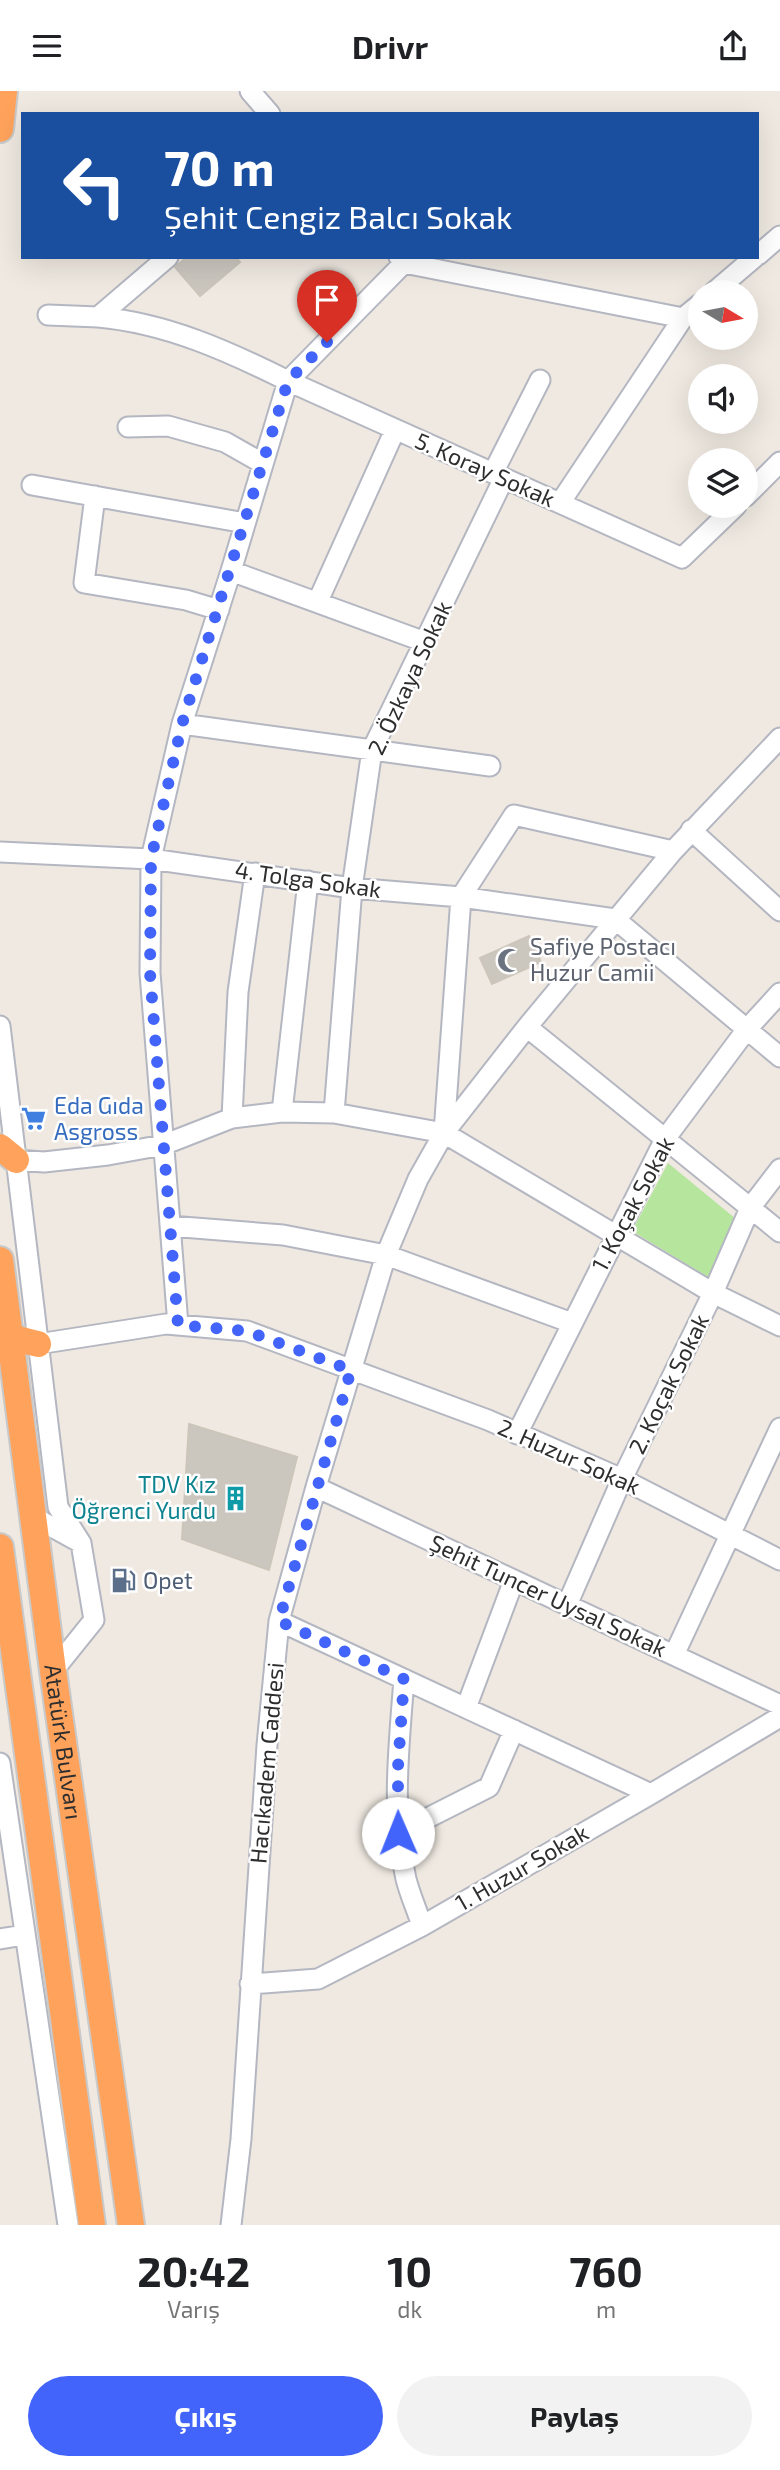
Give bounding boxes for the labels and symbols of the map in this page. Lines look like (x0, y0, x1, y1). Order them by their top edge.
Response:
pin (297, 270, 357, 342)
north arrow (688, 280, 758, 350)
street label: 5. Koray Sokak (411, 426, 560, 512)
street label: 2. Özkaya Sokak (361, 596, 457, 759)
street label: 4. Tolga Sokak (233, 855, 383, 903)
place label: Safiye Postacı Huzur Camii (530, 932, 676, 986)
mosque icon: Safiye Postacı Huzur Camii (496, 946, 524, 974)
place label: Eda Gıda Asgross (54, 1091, 144, 1145)
supermarket icon: Eda Gıda Asgross (20, 1105, 48, 1133)
street label: 1. Koçak Sokak (585, 1131, 680, 1276)
street label: 2. Koçak Sokak (622, 1309, 715, 1459)
street label: 2. Huzur Sokak (494, 1412, 645, 1500)
place label: TDV Kız Öğrenci Yurdu (71, 1470, 216, 1524)
building icon: TDV Kız Öğrenci Yurdu (222, 1484, 250, 1512)
street label: Şehit Tuncer Uysal Sokak (425, 1528, 672, 1663)
place label: Opet (143, 1566, 193, 1594)
fuel station icon: Opet (109, 1567, 137, 1595)
street label: Hacıkadem Caddesi (243, 1661, 289, 1865)
street label: Atatürk Bulvarı (39, 1662, 89, 1821)
position arrow (361, 1796, 435, 1870)
street label: 1. Huzur Sokak (450, 1818, 593, 1916)

